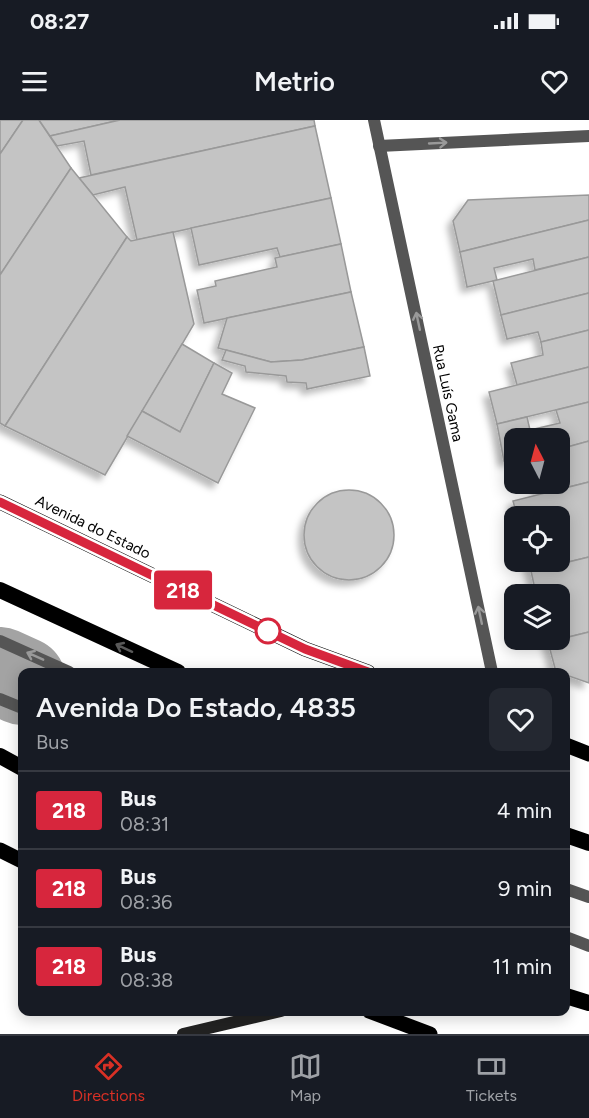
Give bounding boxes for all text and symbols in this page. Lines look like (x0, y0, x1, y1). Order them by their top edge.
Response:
text: 08:27 (30, 8, 89, 35)
icon: menu (18, 65, 51, 98)
text: Metrio (254, 65, 335, 98)
icon: heart (538, 65, 571, 98)
one-way arrow (427, 138, 447, 149)
one-way arrow (411, 312, 423, 331)
street label: Rua Luís Gama (429, 343, 467, 443)
north arrow (504, 428, 570, 494)
map controls (504, 428, 570, 650)
street label: Avenida do Estado (33, 491, 154, 563)
button: locate (504, 506, 570, 572)
line badge: 218 (148, 570, 218, 610)
text: 218 (166, 578, 200, 603)
button: layers (504, 584, 570, 650)
one-way arrow (474, 606, 485, 625)
unlabelled marker (255, 618, 281, 644)
one-way arrow (116, 641, 134, 653)
one-way arrow (26, 650, 44, 662)
button: heart (489, 688, 552, 751)
text: Avenida Do Estado, 4835 (36, 690, 356, 724)
text: Bus (36, 730, 69, 754)
text: Bus (120, 785, 156, 812)
text: 4 min (497, 797, 552, 824)
text: 218 (52, 798, 86, 823)
text: 08:31 (120, 812, 169, 836)
text: Bus (120, 863, 156, 890)
text: 9 min (498, 875, 552, 902)
text: 218 (52, 876, 86, 901)
text: 08:36 (120, 890, 172, 914)
text: Bus (120, 941, 156, 968)
text: 11 min (492, 953, 552, 980)
text: 218 (52, 954, 86, 979)
text: 08:38 (120, 968, 173, 992)
tab: Directions (72, 1050, 145, 1105)
tab: Map (289, 1050, 322, 1105)
tab: Tickets (466, 1050, 517, 1105)

